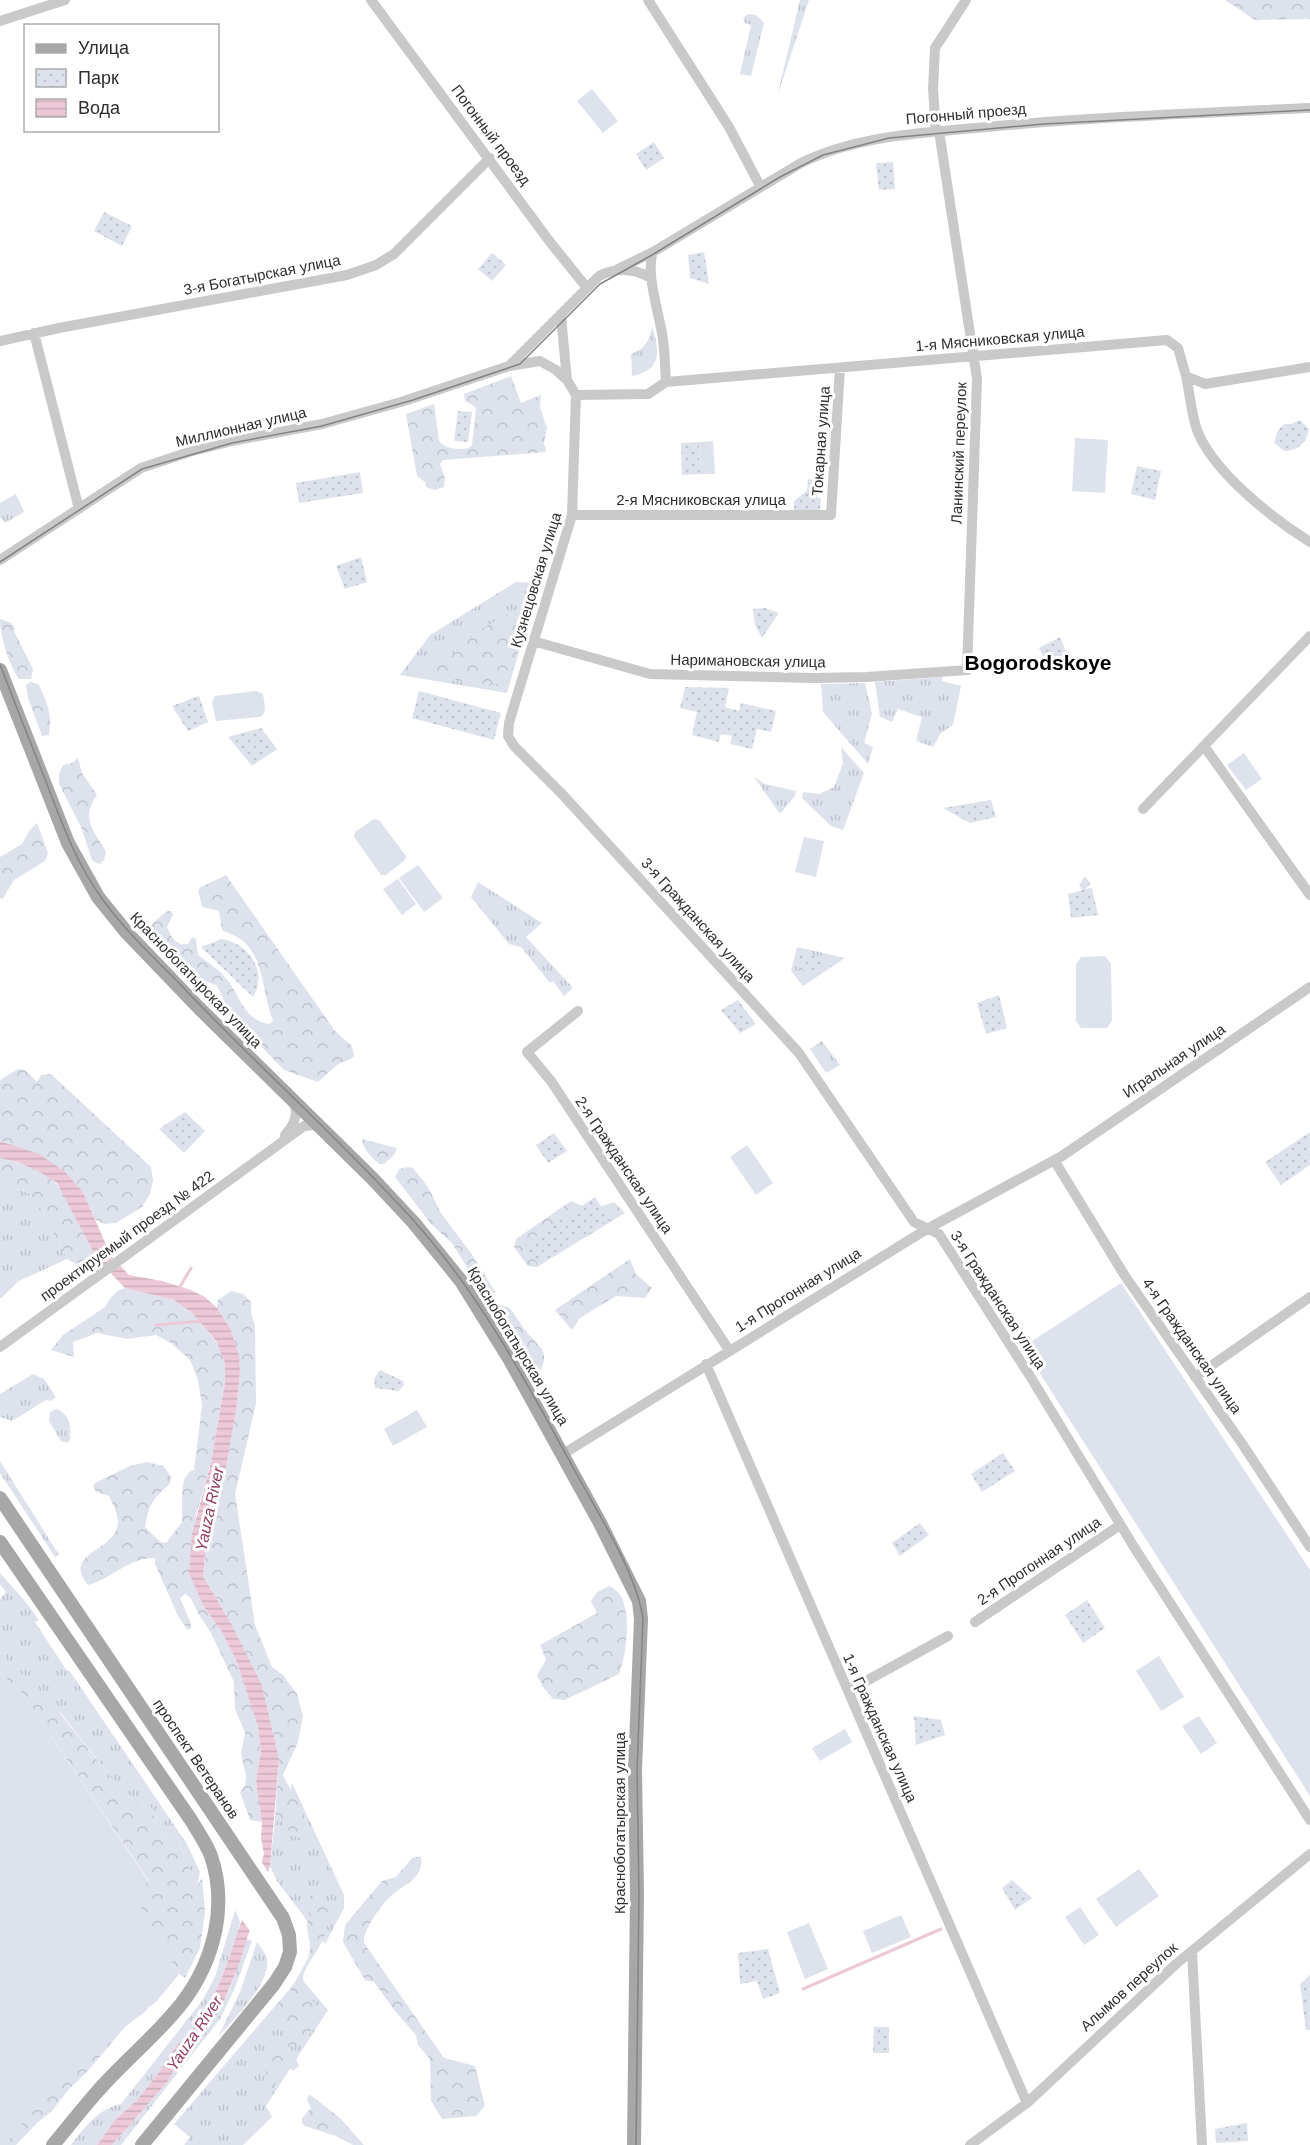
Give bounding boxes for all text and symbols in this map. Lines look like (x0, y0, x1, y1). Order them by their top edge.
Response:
legend (24, 24, 219, 132)
text: Улица (78, 38, 130, 58)
text: Парк (78, 68, 119, 88)
street label: Погонный проезд (448, 81, 535, 188)
text: Вода (78, 98, 121, 118)
street label: Погонный проезд (905, 100, 1027, 127)
street label: 3-я Богатырская улица (182, 251, 342, 298)
street label: 1-я Мясниковская улица (915, 323, 1086, 354)
street label: Ланинский переулок (948, 381, 969, 524)
street label: Токарная улица (808, 385, 833, 496)
street label: Миллионная улица (174, 403, 308, 450)
street label: 2-я Мясниковская улица (616, 491, 786, 508)
street label: Кузнецовская улица (507, 510, 564, 650)
street label: Наримановская улица (670, 651, 826, 670)
district label: Bogorodskoye (964, 651, 1112, 674)
street label: 3-я Гражданская улица (638, 854, 759, 986)
street label: Краснобогатырская улица (127, 908, 266, 1051)
street label: Игральная улица (1119, 1020, 1229, 1101)
street label: 2-я Гражданская улица (572, 1093, 677, 1237)
street label: проектируемый проезд № 422 (37, 1167, 217, 1304)
street label: 3-я Гражданская улица (947, 1227, 1050, 1373)
street label: 1-я Прогонная улица (732, 1244, 864, 1335)
street label: Краснобогатырская улица (464, 1263, 573, 1429)
street label: 4-я Гражданская улица (1139, 1275, 1246, 1417)
water label: Yauza River (192, 1465, 227, 1553)
street label: 2-я Прогонная улица (974, 1513, 1104, 1608)
street label: 1-я Гражданская улица (840, 1651, 921, 1806)
street label: проспект Ветеранов (150, 1696, 243, 1822)
street label: Краснобогатырская улица (611, 1731, 628, 1914)
street label: Алымов переулок (1077, 1938, 1181, 2035)
water label: Yauza River (163, 1992, 226, 2074)

